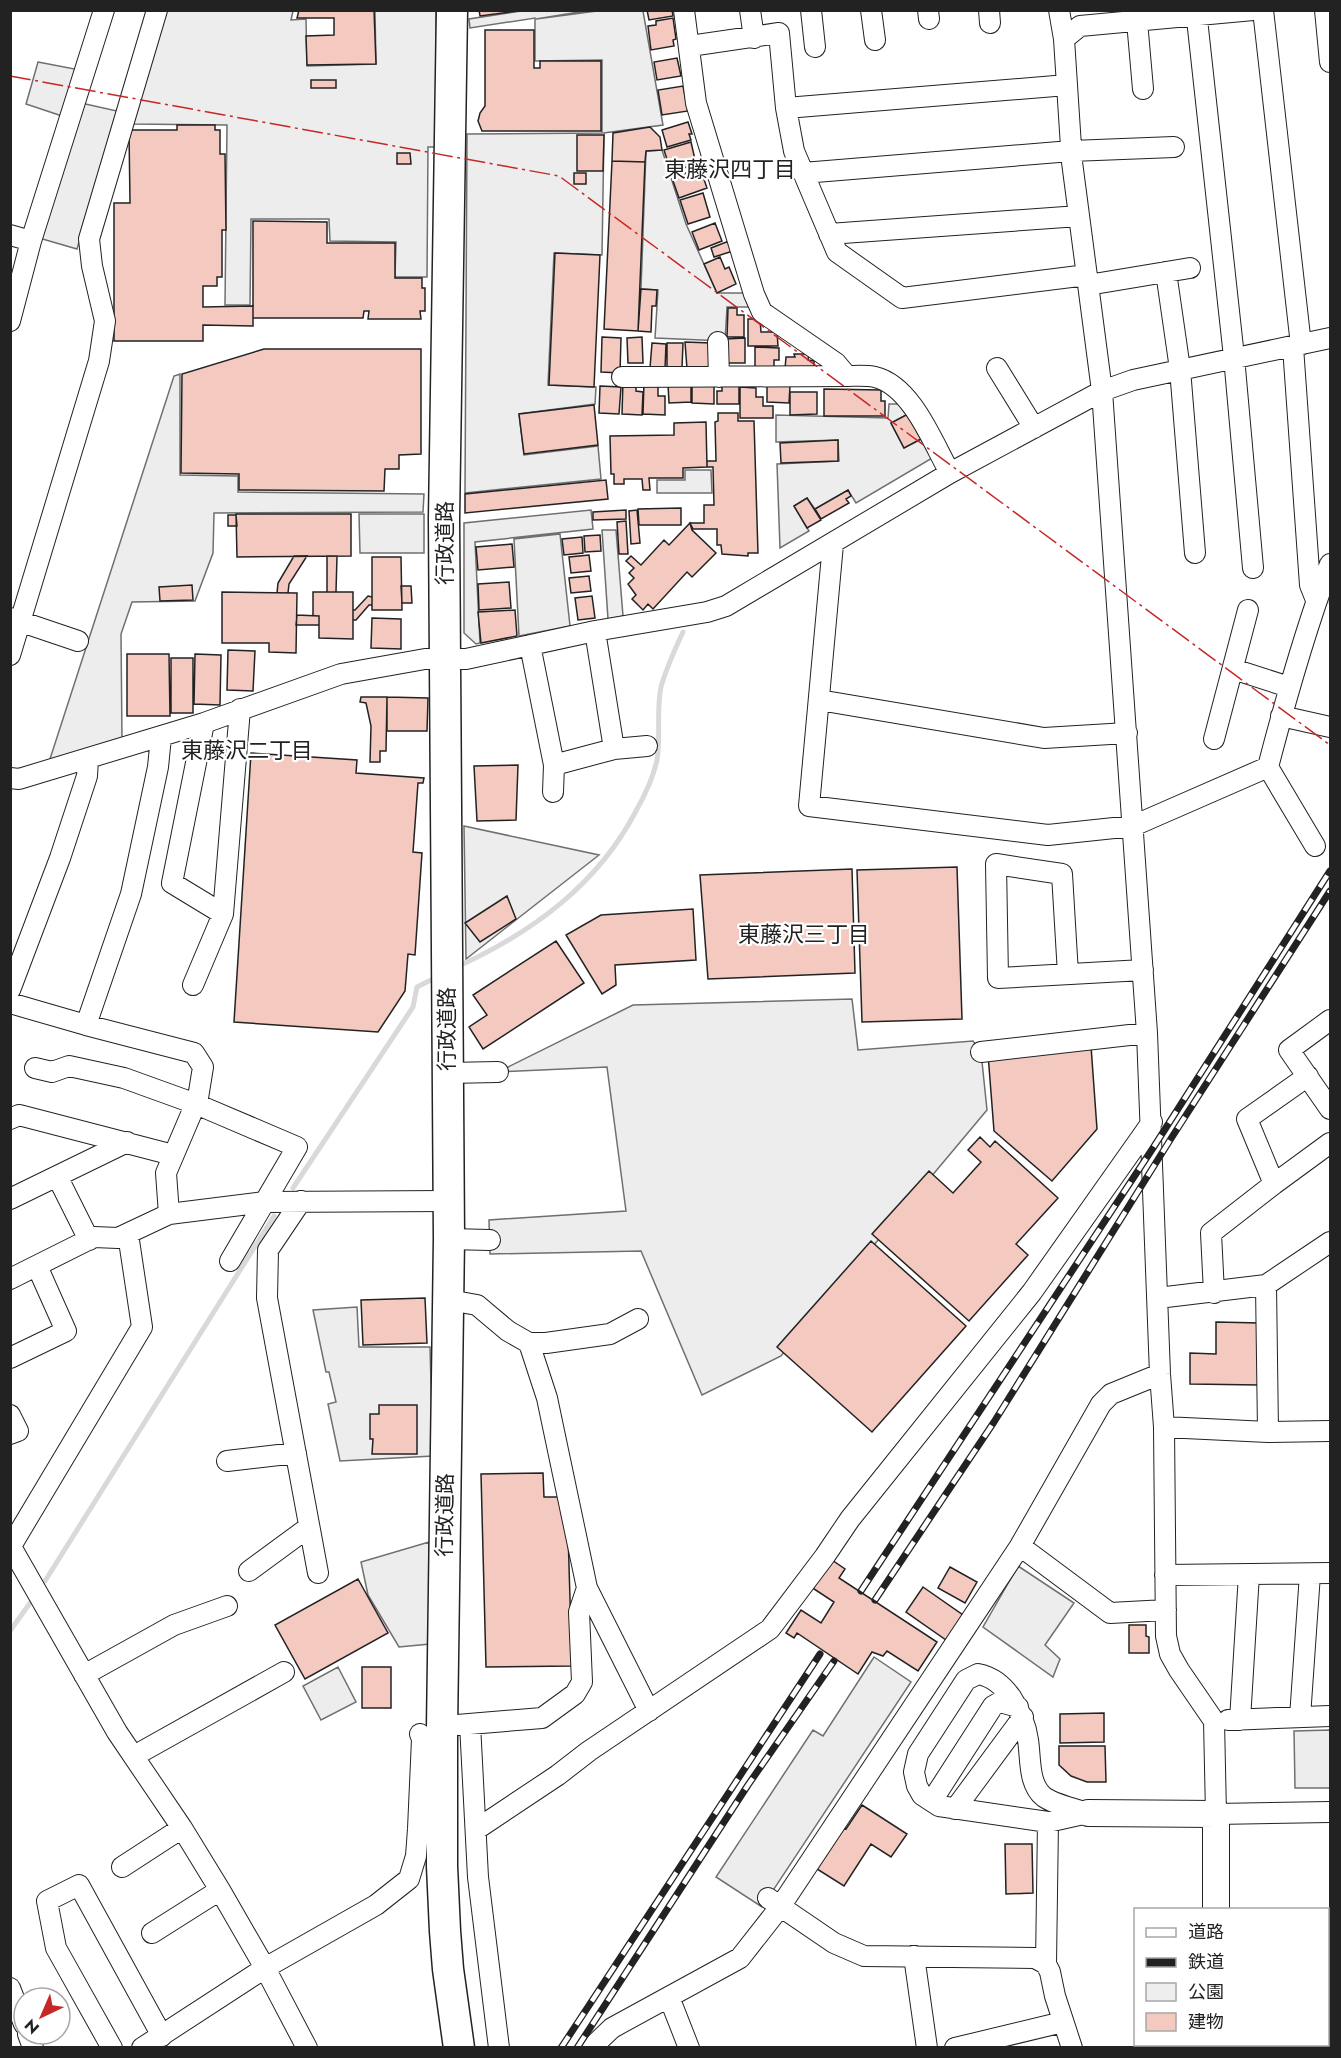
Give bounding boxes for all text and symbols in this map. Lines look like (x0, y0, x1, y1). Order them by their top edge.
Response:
district label: 東藤沢四丁目 (664, 153, 796, 185)
street label: 行政道路 (430, 501, 460, 585)
district label: 東藤沢二丁目 (181, 734, 313, 766)
district label: 東藤沢三丁目 (738, 918, 870, 950)
street label: 行政道路 (432, 987, 462, 1071)
street label: 行政道路 (429, 1473, 461, 1557)
legend (1134, 1908, 1329, 2046)
text: 道路 (1188, 1919, 1224, 1945)
text: 鉄道 (1188, 1949, 1224, 1975)
text: 公園 (1188, 1979, 1224, 2005)
north arrow (12, 1986, 72, 2046)
text: 建物 (1188, 2009, 1224, 2035)
text: N (19, 2014, 44, 2039)

